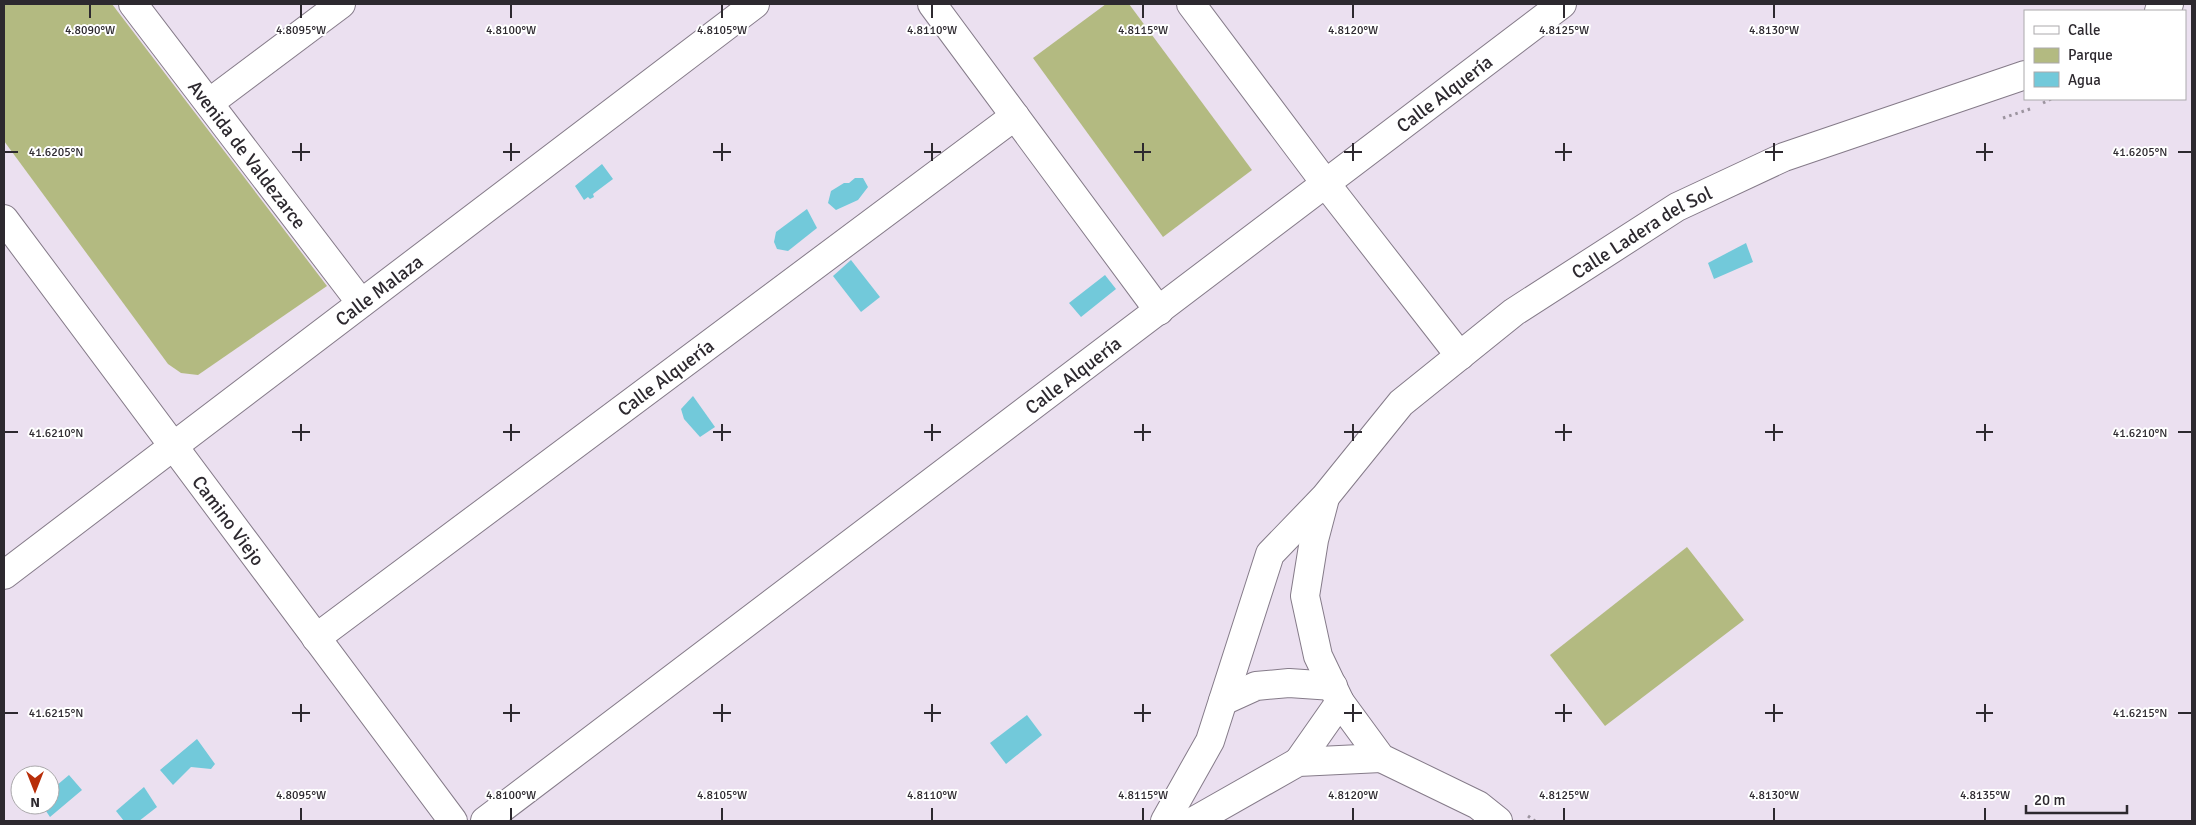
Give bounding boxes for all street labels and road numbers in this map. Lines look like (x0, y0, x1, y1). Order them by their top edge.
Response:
street label: Calle Alquería (1392, 50, 1498, 138)
street label: Avenida de Valdezarce (183, 76, 311, 234)
street label: Calle Ladera del Sol (1567, 181, 1716, 285)
street label: Calle Malaza (331, 250, 428, 332)
street label: Calle Alquería (1021, 332, 1126, 420)
street label: Calle Alquería (613, 334, 719, 422)
street label: Camino Viejo (187, 471, 270, 571)

